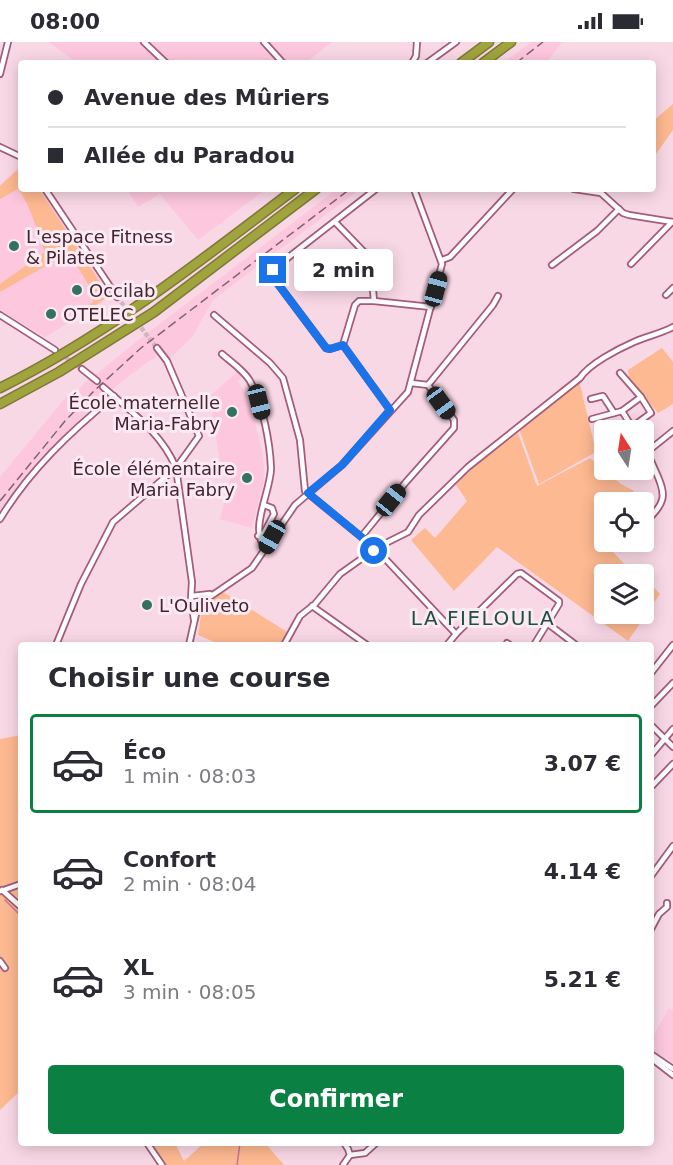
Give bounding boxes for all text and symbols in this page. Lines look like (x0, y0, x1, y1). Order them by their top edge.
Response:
text: 08:00 (30, 9, 100, 34)
text: Avenue des Mûriers (84, 85, 330, 110)
text: Allée du Paradou (84, 143, 295, 168)
place label: L'espace Fitness & Pilates (26, 226, 173, 268)
marker: L'espace Fitness & Pilates (7, 239, 21, 253)
callout: 2 min (294, 249, 393, 291)
route end (259, 256, 286, 283)
text: 2 min (312, 258, 375, 282)
car (423, 269, 449, 309)
place label: Occilab (89, 280, 155, 301)
marker: Occilab (70, 283, 84, 297)
place label: OTELEC (63, 304, 134, 325)
marker: OTELEC (44, 307, 58, 321)
car (246, 382, 272, 422)
car (423, 383, 459, 423)
place label: École maternelle Maria-Fabry (69, 392, 220, 434)
marker: École maternelle Maria-Fabry (225, 405, 239, 419)
north arrow (594, 420, 654, 480)
map controls (594, 420, 654, 624)
place label: École élémentaire Maria Fabry (73, 458, 235, 500)
marker: École élémentaire Maria Fabry (240, 471, 254, 485)
car (373, 480, 409, 520)
button: locate (594, 492, 654, 552)
car (255, 517, 289, 557)
route start (360, 537, 387, 564)
button: layers (594, 564, 654, 624)
place label: L'Ouliveto (159, 595, 249, 616)
marker: L'Ouliveto (140, 598, 154, 612)
district label: LA FIELOULA (411, 606, 555, 630)
text: Choisir une course (48, 662, 331, 693)
icon: car (51, 737, 105, 791)
text: Éco (123, 739, 166, 764)
text: 3.07 € (544, 751, 621, 776)
text: 1 min · 08:03 (123, 764, 257, 788)
icon: car (51, 845, 105, 899)
text: Confort (123, 847, 216, 872)
text: 4.14 € (544, 859, 621, 884)
text: 2 min · 08:04 (123, 872, 257, 896)
icon: car (51, 953, 105, 1007)
text: XL (123, 955, 154, 980)
text: 5.21 € (544, 967, 621, 992)
text: 3 min · 08:05 (123, 980, 257, 1004)
button: Confirmer (48, 1065, 624, 1134)

